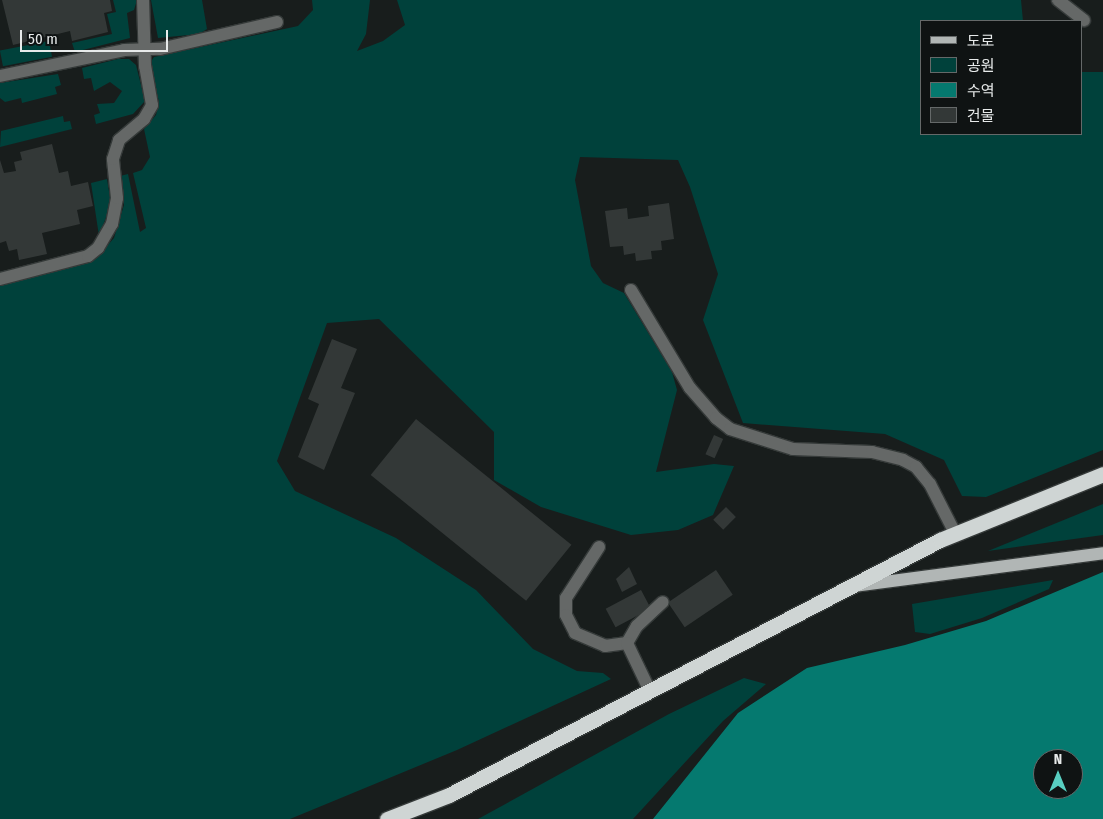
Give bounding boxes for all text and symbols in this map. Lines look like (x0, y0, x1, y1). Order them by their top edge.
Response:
scale bar (22, 20, 170, 52)
legend (920, 20, 1083, 135)
text: 50 m (28, 30, 58, 48)
text: 도로 (967, 32, 995, 50)
text: 공원 (967, 57, 995, 75)
text: 수역 (967, 82, 995, 100)
text: 건물 (967, 107, 995, 125)
north arrow (1033, 749, 1083, 799)
text: N (1054, 751, 1062, 768)

